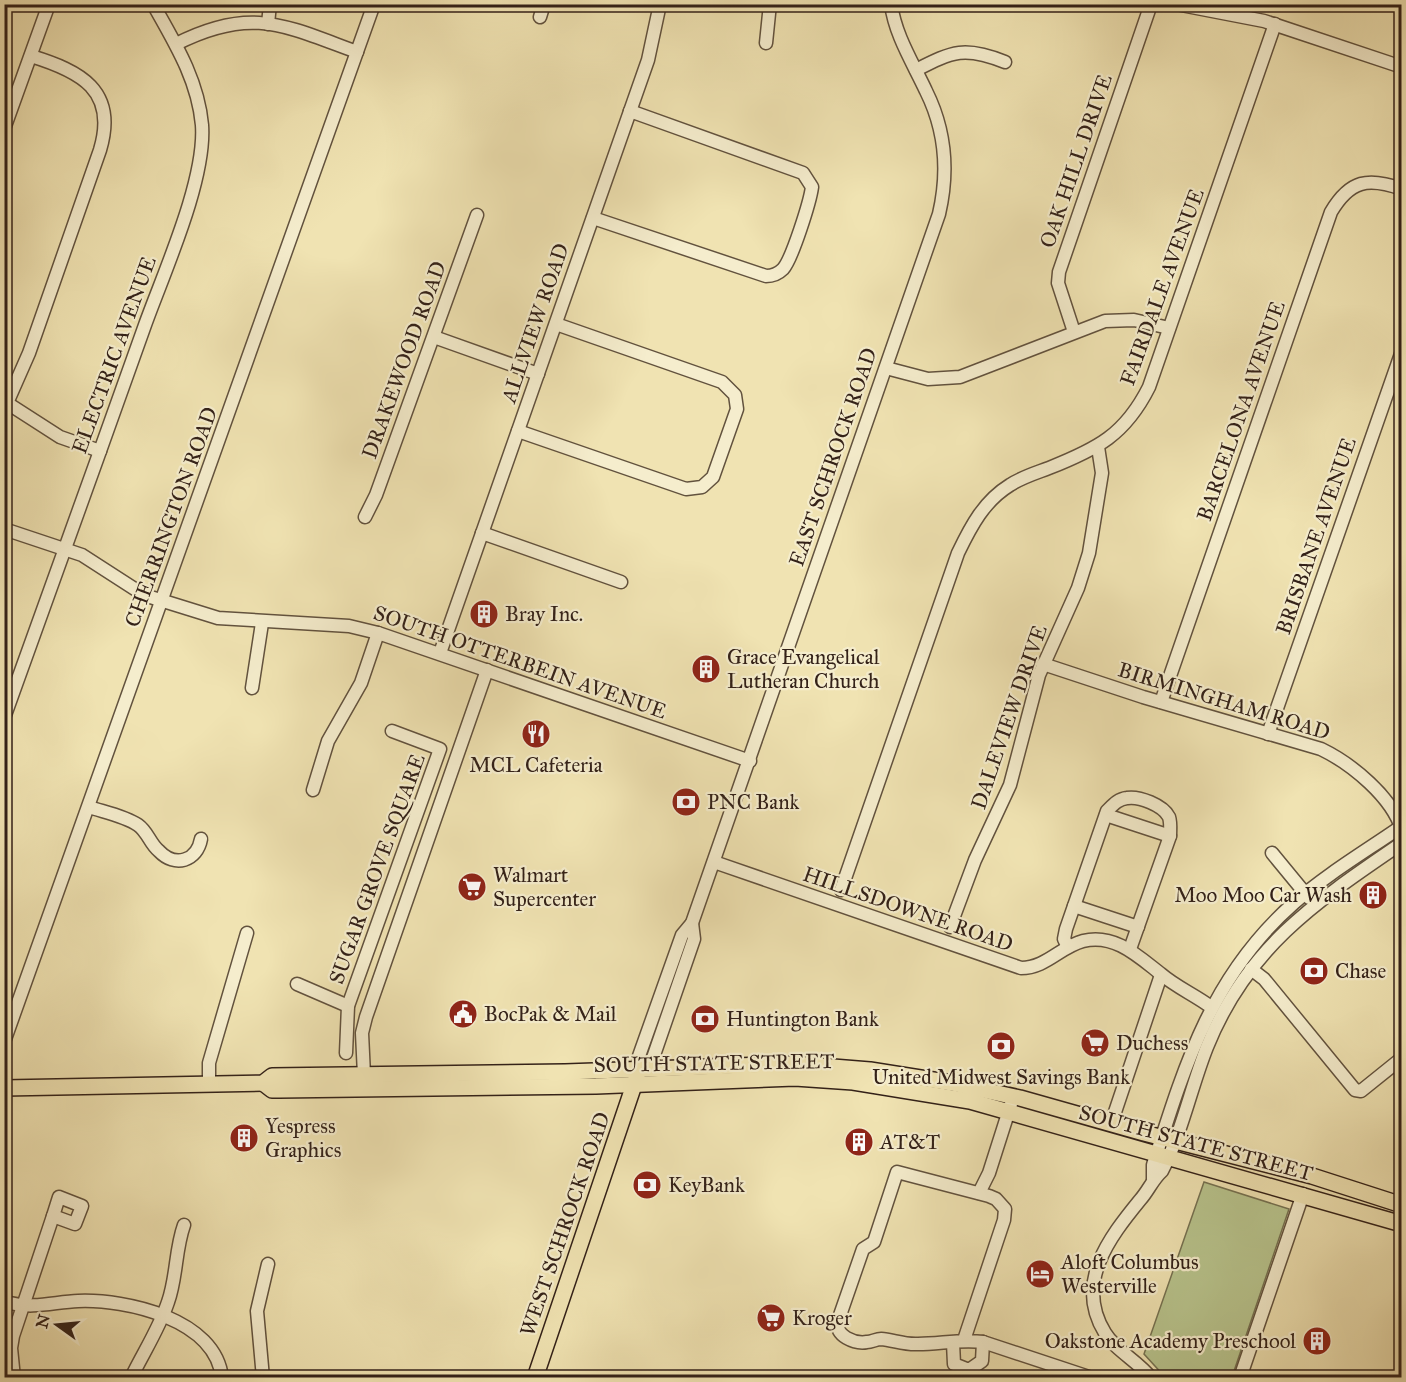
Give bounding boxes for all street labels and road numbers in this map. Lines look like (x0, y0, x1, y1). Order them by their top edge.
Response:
street label: OAK HILL DRIVE (1034, 71, 1118, 251)
street label: FAIRDALE AVENUE (1114, 185, 1210, 389)
street label: ALLVIEW ROAD (495, 240, 574, 407)
street label: ELECTRIC AVENUE (66, 253, 162, 457)
street label: DRAKEWOOD ROAD (356, 258, 452, 462)
street label: BARCELONA AVENUE (1191, 298, 1291, 524)
street label: EAST SCHROCK ROAD (783, 344, 883, 570)
street label: CHERRINGTON ROAD (119, 403, 223, 631)
street label: BRISBANE AVENUE (1270, 434, 1362, 638)
street label: SOUTH OTTERBEIN AVENUE (370, 600, 670, 724)
street label: DALEVIEW DRIVE (965, 621, 1053, 813)
street label: BIRMINGHAM ROAD (1115, 656, 1333, 746)
street label: SUGAR GROVE SQUARE (323, 750, 431, 988)
street label: HILLSDOWNE ROAD (799, 861, 1017, 957)
street label: SOUTH STATE STREET (593, 1048, 835, 1078)
street label: SOUTH STATE STREET (1076, 1099, 1316, 1187)
street label: WEST SCHROCK ROAD (514, 1108, 616, 1340)

